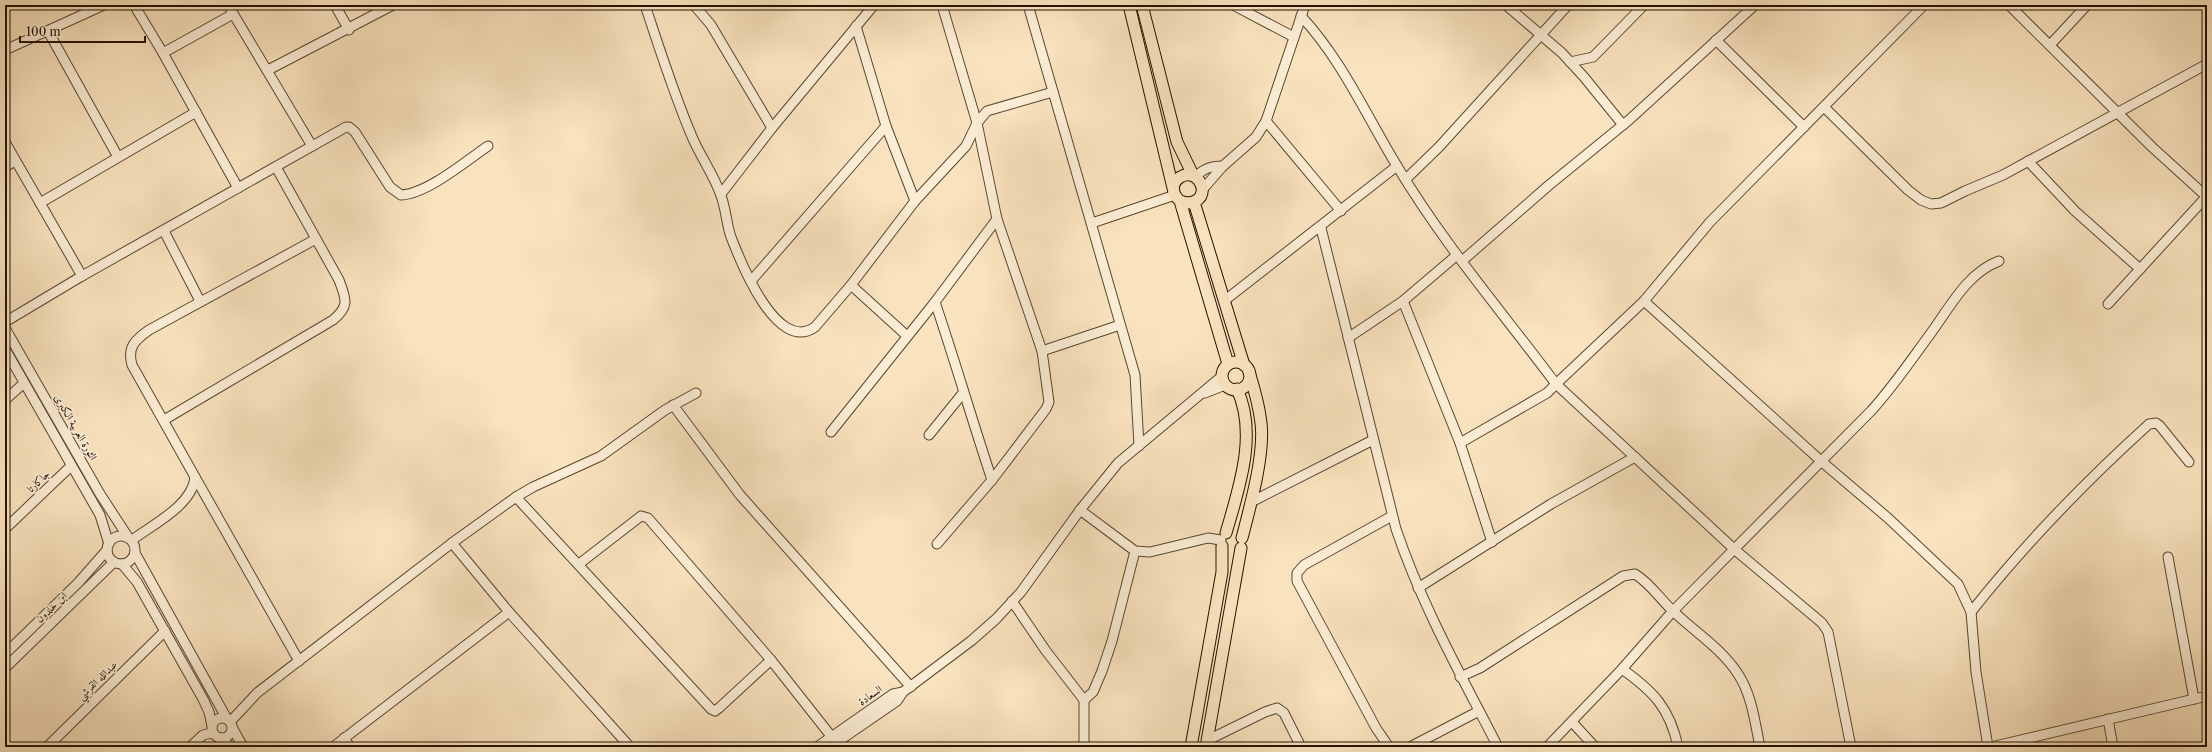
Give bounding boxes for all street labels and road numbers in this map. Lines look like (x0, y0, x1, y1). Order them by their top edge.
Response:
street label: الثورة العربية الكبرى (51, 391, 101, 463)
street label: جاكارتا (24, 466, 53, 495)
street label: ابن خلدون (32, 589, 70, 625)
street label: عبدالله القرشي (74, 657, 123, 705)
street label: السعادة (855, 682, 885, 708)

